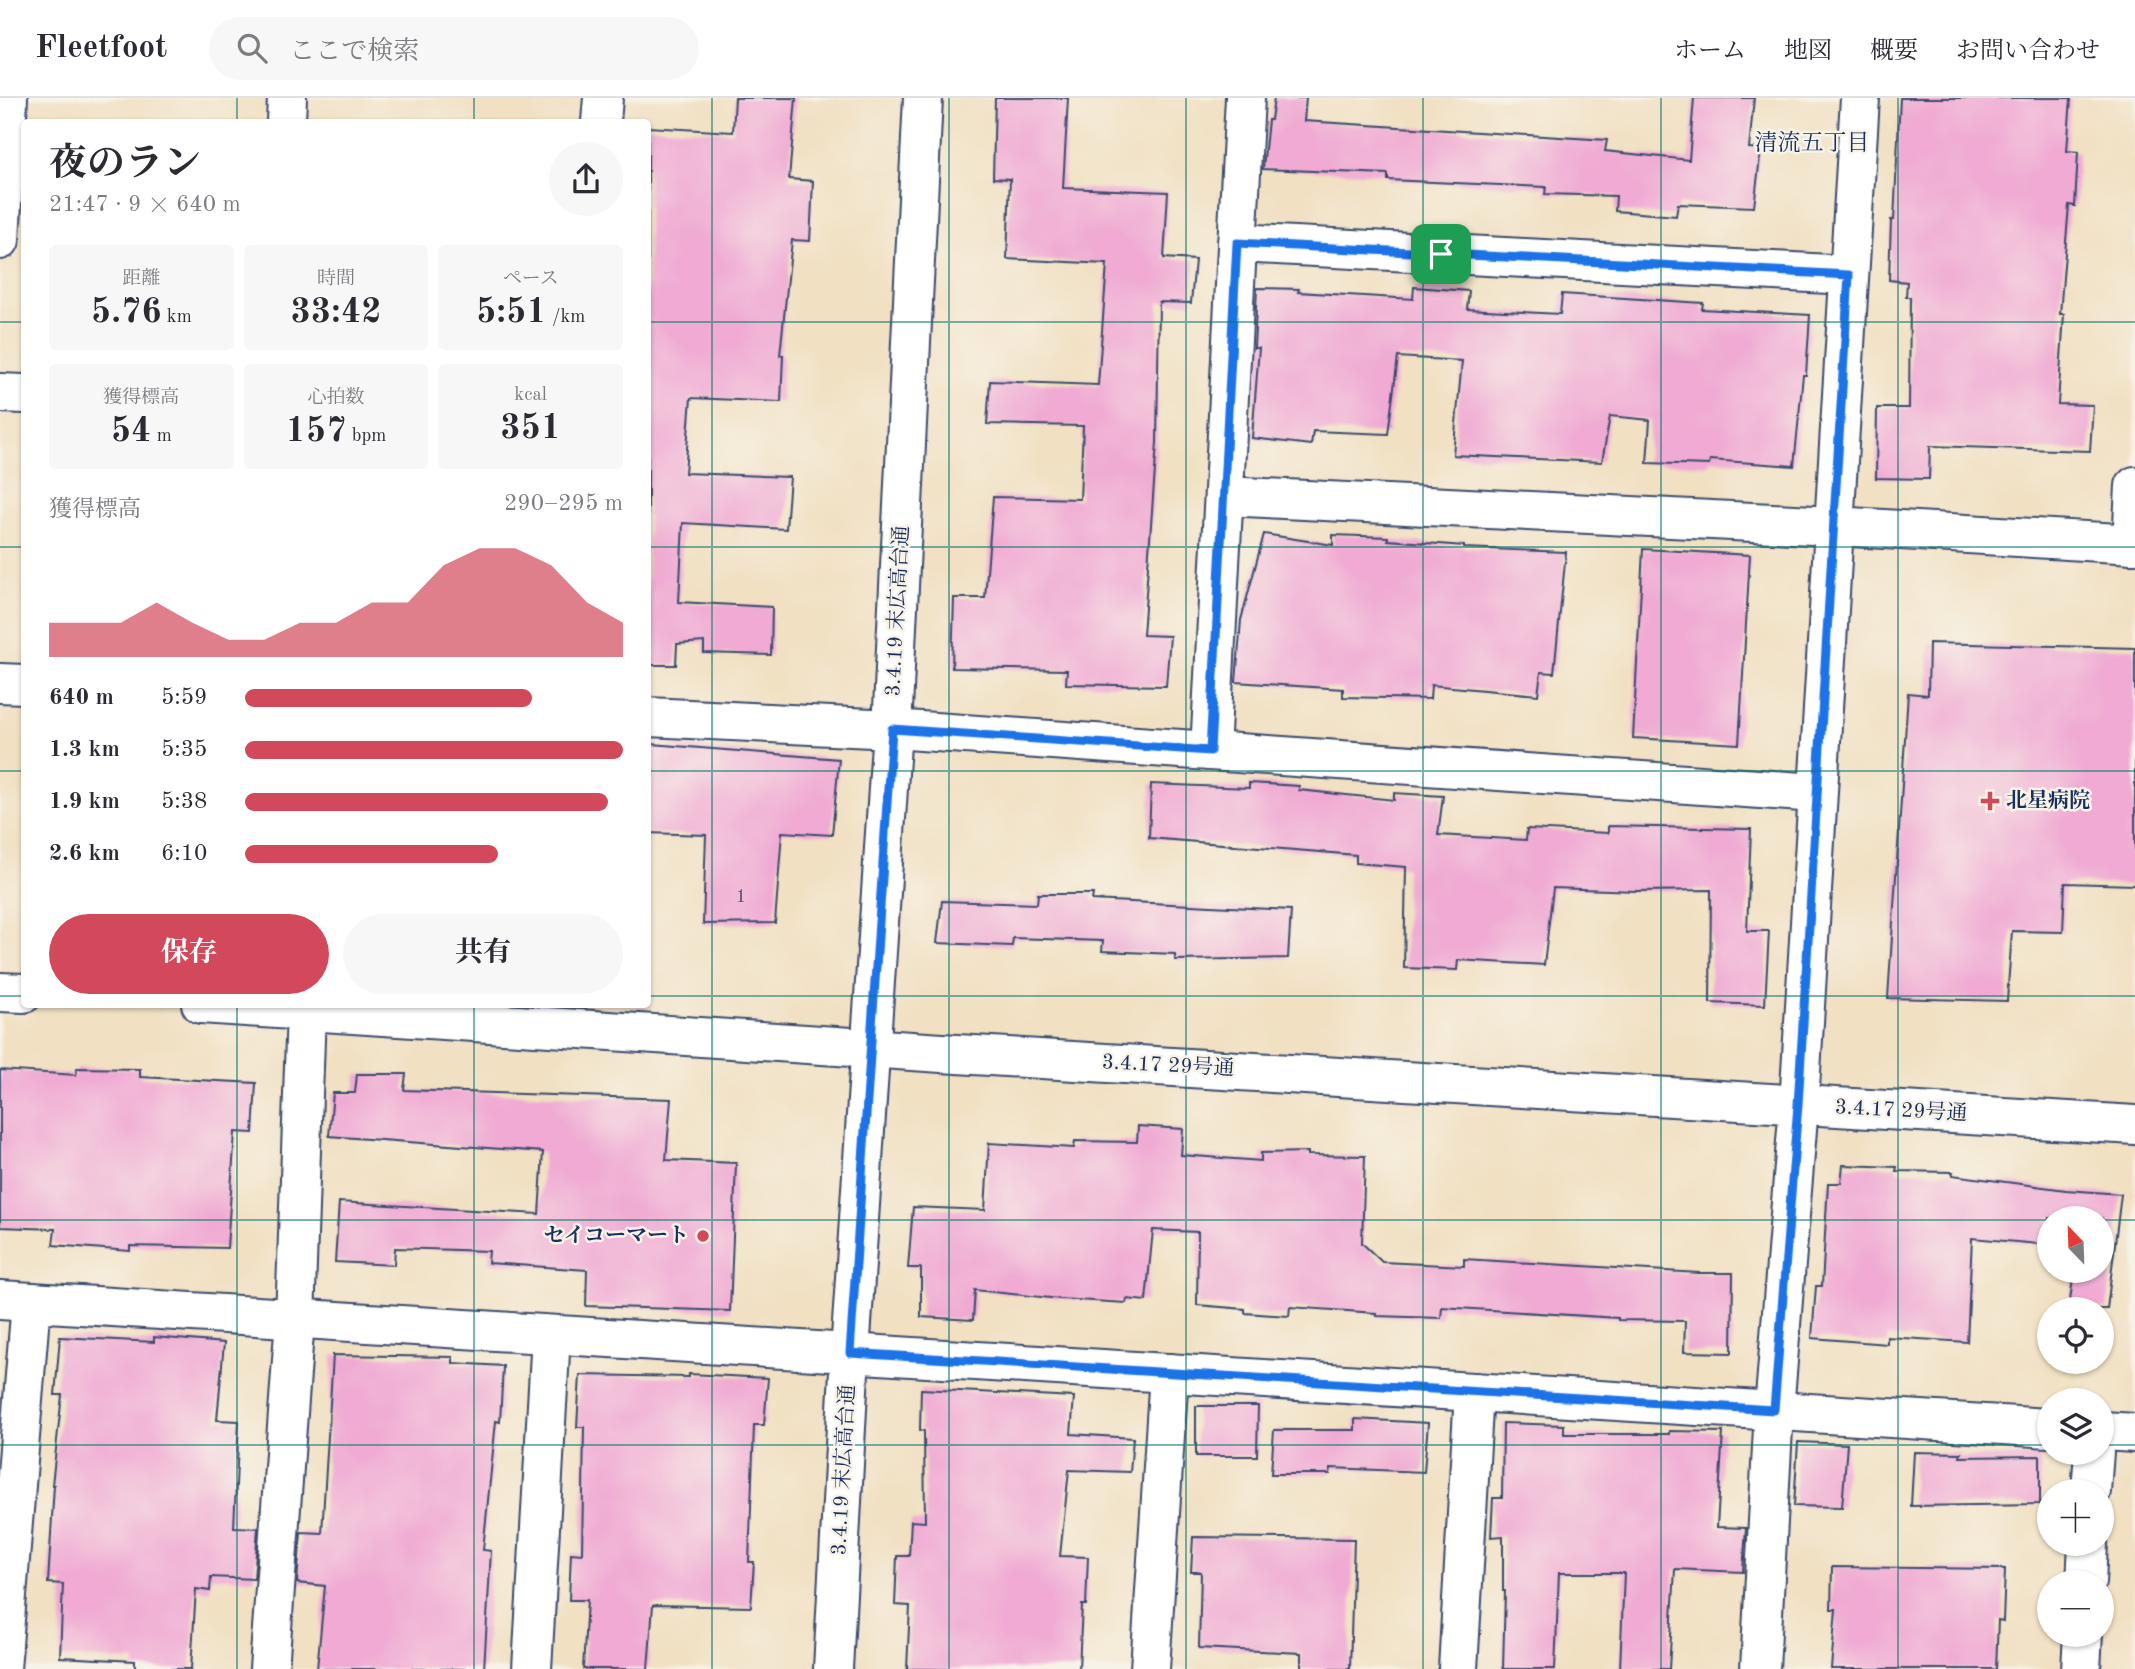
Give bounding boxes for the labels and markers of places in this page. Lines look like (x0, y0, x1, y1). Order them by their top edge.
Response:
pin (1411, 224, 1471, 284)
place label: 北星病院 (2006, 789, 2090, 812)
marker: 北星病院 (1980, 791, 2000, 811)
place label: セイコーマート (543, 1225, 689, 1247)
marker: セイコーマート (695, 1228, 711, 1244)

